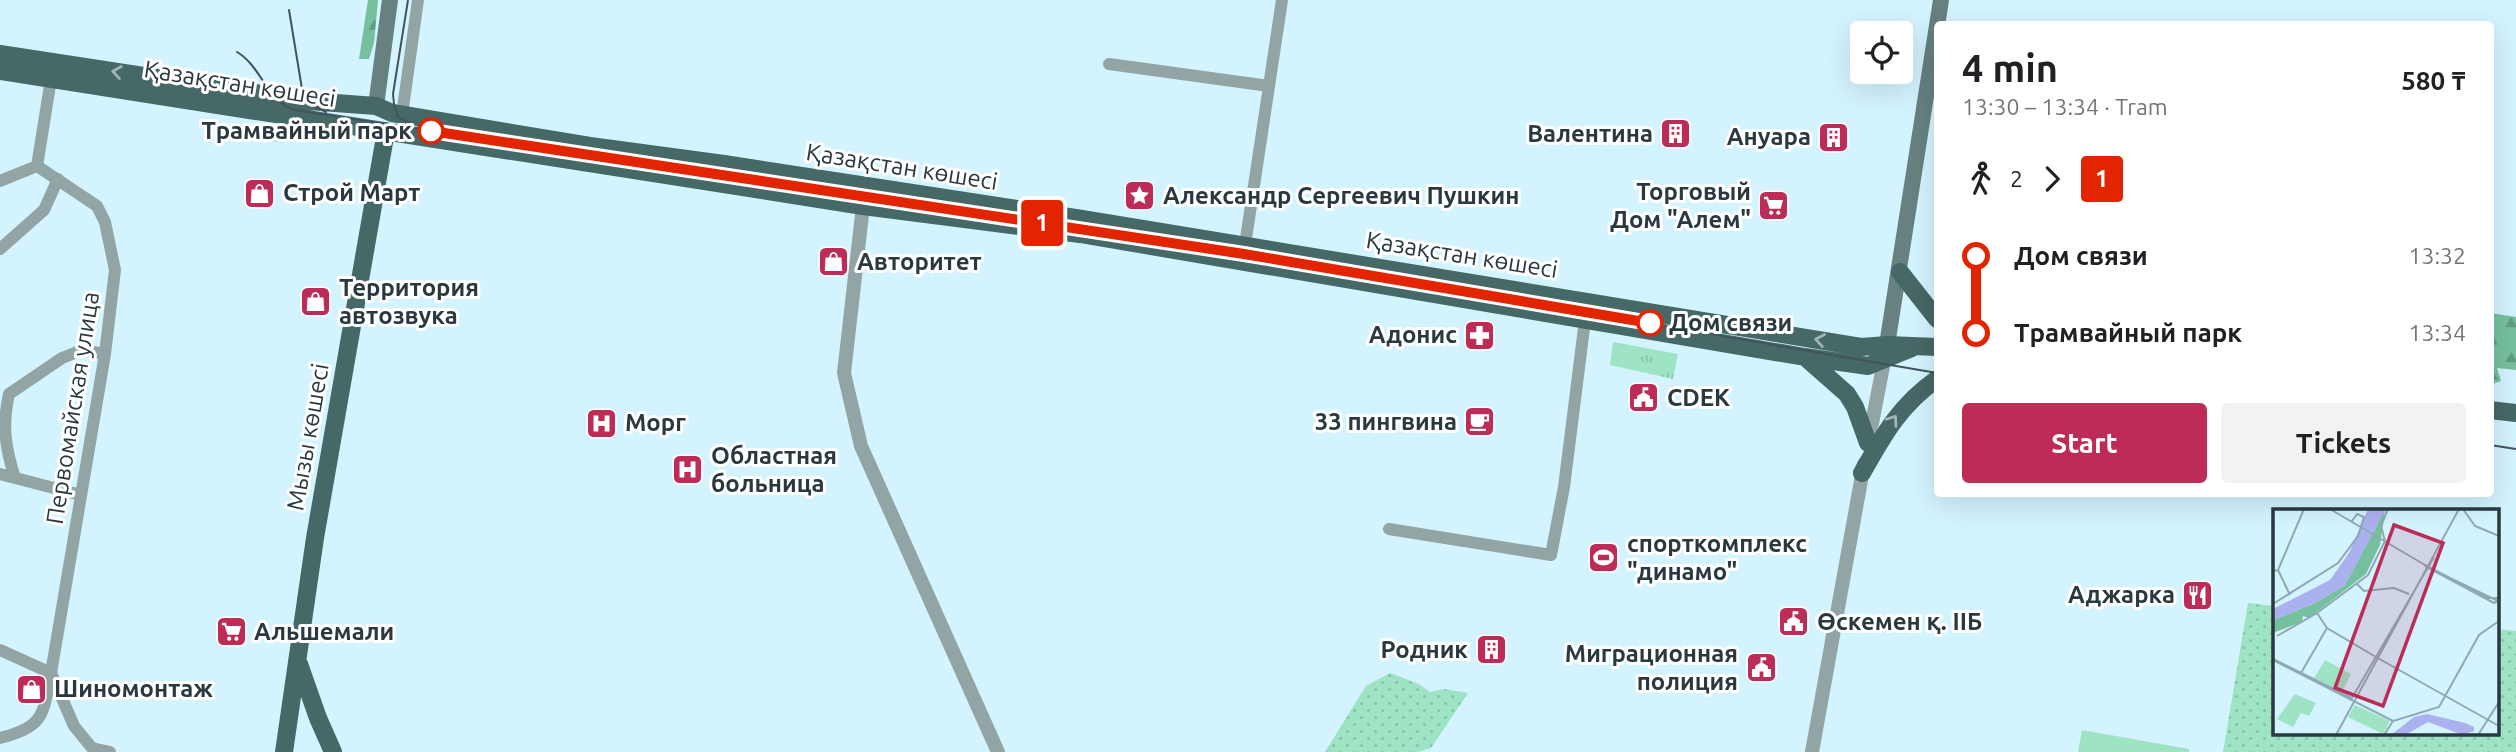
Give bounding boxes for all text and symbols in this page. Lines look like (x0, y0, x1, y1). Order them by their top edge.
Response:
map controls (1850, 21, 1913, 84)
button: locate (1850, 21, 1913, 84)
text: 4 min (1962, 47, 2058, 89)
street label: Қазақстан көшесі (142, 55, 338, 112)
one-way arrow (111, 64, 123, 79)
text: 580 ₸ (2401, 66, 2466, 95)
text: 13:30 – 13:34 · Tram (1962, 94, 2168, 119)
place label: Трамвайный парк (201, 117, 412, 144)
building icon: Валентина (1659, 117, 1693, 151)
marker: Трамвайный парк (418, 118, 444, 144)
place label: Валентина (1527, 120, 1653, 147)
building icon: Ануара (1817, 120, 1851, 154)
place label: Ануара (1727, 123, 1811, 150)
street label: Қазақстан көшесі (804, 138, 1000, 195)
icon: walk (1962, 160, 2000, 198)
icon: forward (2033, 160, 2071, 198)
text: 1 (2095, 165, 2109, 192)
text: 2 (2010, 166, 2023, 191)
shop icon: Строй Март (243, 176, 277, 210)
place label: Торговый Дом "Алем" (1610, 178, 1751, 233)
place label: Строй Март (283, 179, 420, 206)
place icon: Александр Сергеевич Пушкин (1123, 179, 1157, 213)
place label: Александр Сергеевич Пушкин (1163, 182, 1519, 209)
supermarket icon: Торговый Дом "Алем" (1757, 189, 1791, 223)
line badge: 1 (1019, 200, 1065, 246)
text: 1 (1035, 209, 1049, 236)
street label: Қазақстан көшесі (1364, 226, 1560, 283)
text: Дом связи (2014, 241, 2148, 270)
text: 13:32 (2408, 243, 2466, 268)
shop icon: Авторитет (817, 245, 851, 279)
place label: Авторитет (857, 248, 982, 275)
place label: Территория автозвука (339, 274, 479, 329)
shop icon: Территория автозвука (299, 285, 333, 319)
street label: Первомайская улица (41, 290, 104, 526)
place label: Дом связи (1669, 309, 1792, 336)
marker: Дом связи (1637, 310, 1663, 336)
pharmacy icon: Адонис (1463, 318, 1497, 352)
text: Трамвайный парк (2014, 318, 2242, 347)
text: 13:34 (2408, 320, 2466, 345)
place label: Адонис (1369, 321, 1457, 348)
one-way arrow (1814, 333, 1826, 348)
street label: Мызы көшесі (281, 361, 334, 513)
public building icon: CDEK (1627, 381, 1661, 415)
place label: CDEK (1667, 384, 1730, 411)
button: Start (1962, 403, 2207, 483)
button: Tickets (2221, 403, 2466, 483)
cafe icon: 33 пингвина (1463, 405, 1497, 439)
hospital icon: Морг (585, 406, 619, 440)
place label: 33 пингвина (1315, 408, 1457, 435)
place label: Морг (625, 409, 686, 436)
one-way arrow (1885, 416, 1898, 428)
place label: Областная больница (711, 442, 837, 497)
hospital icon: Областная больница (671, 453, 705, 487)
inset map (2273, 509, 2498, 734)
place label: спорткомплекс "динамо" (1627, 530, 1807, 585)
sports icon: спорткомплекс "динамо" (1587, 541, 1621, 575)
restaurant icon: Аджарка (2181, 578, 2215, 612)
place label: Аджарка (2068, 581, 2175, 608)
public building icon: Өскемен қ. ІІБ (1777, 605, 1811, 639)
place label: Өскемен қ. ІІБ (1817, 608, 1982, 635)
supermarket icon: Альшемали (214, 615, 248, 649)
place label: Альшемали (254, 618, 394, 645)
building icon: Родник (1474, 633, 1508, 667)
place label: Родник (1380, 636, 1468, 663)
place label: Миграционная полиция (1565, 640, 1738, 695)
public building icon: Миграционная полиция (1744, 651, 1778, 685)
shop icon: Шиномонтаж (14, 672, 48, 706)
place label: Шиномонтаж (54, 675, 213, 702)

